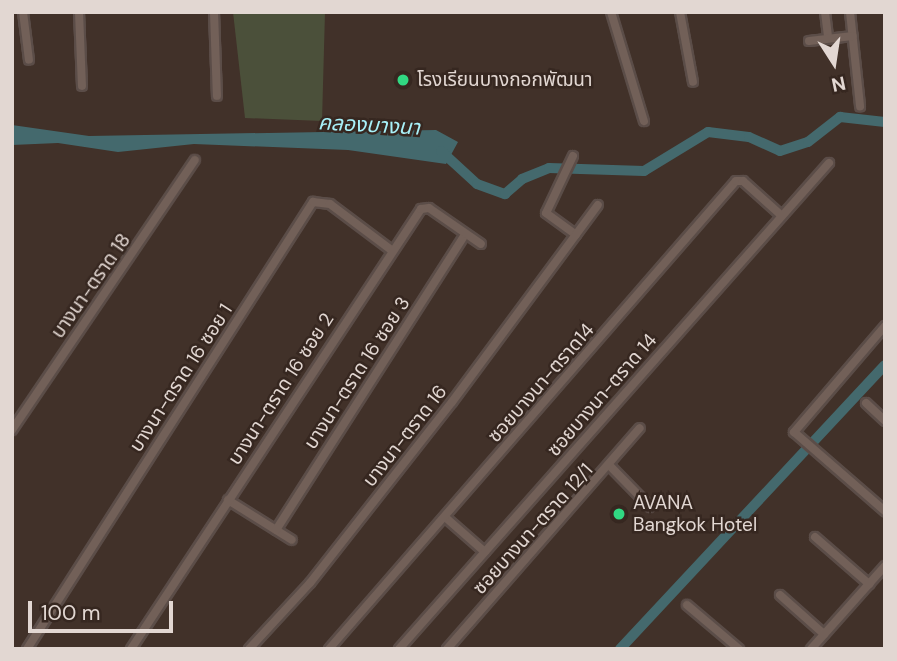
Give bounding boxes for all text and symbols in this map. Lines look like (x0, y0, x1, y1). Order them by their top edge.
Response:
north arrow (799, 28, 869, 98)
place label: โรงเรียนบางกอกพัฒนา (417, 69, 593, 91)
text: N (829, 70, 848, 98)
marker: โรงเรียนบางกอกพัฒนา (395, 72, 411, 88)
water label: คลองบางนา (317, 110, 421, 140)
street label: บางนา-ตราด 18 (47, 229, 135, 343)
street label: บางนา-ตราด 16 ซอย 3 (299, 293, 415, 453)
street label: บางนา-ตราด 16 ซอย 1 (125, 300, 237, 456)
street label: บางนา-ตราด 16 ซอย 2 (223, 309, 339, 469)
street label: ซอยบางนา-ตราด14 (483, 319, 599, 447)
street label: ซอยบางนา-ตราด 14 (543, 329, 661, 461)
street label: บางนา-ตราด 16 (358, 381, 452, 491)
street label: ซอยบางนา-ตราด 12/1 (468, 459, 598, 599)
place label: AVANA Bangkok Hotel (633, 492, 757, 536)
marker: AVANA Bangkok Hotel (611, 506, 627, 522)
scale bar (32, 588, 177, 632)
text: 100 m (41, 599, 101, 627)

